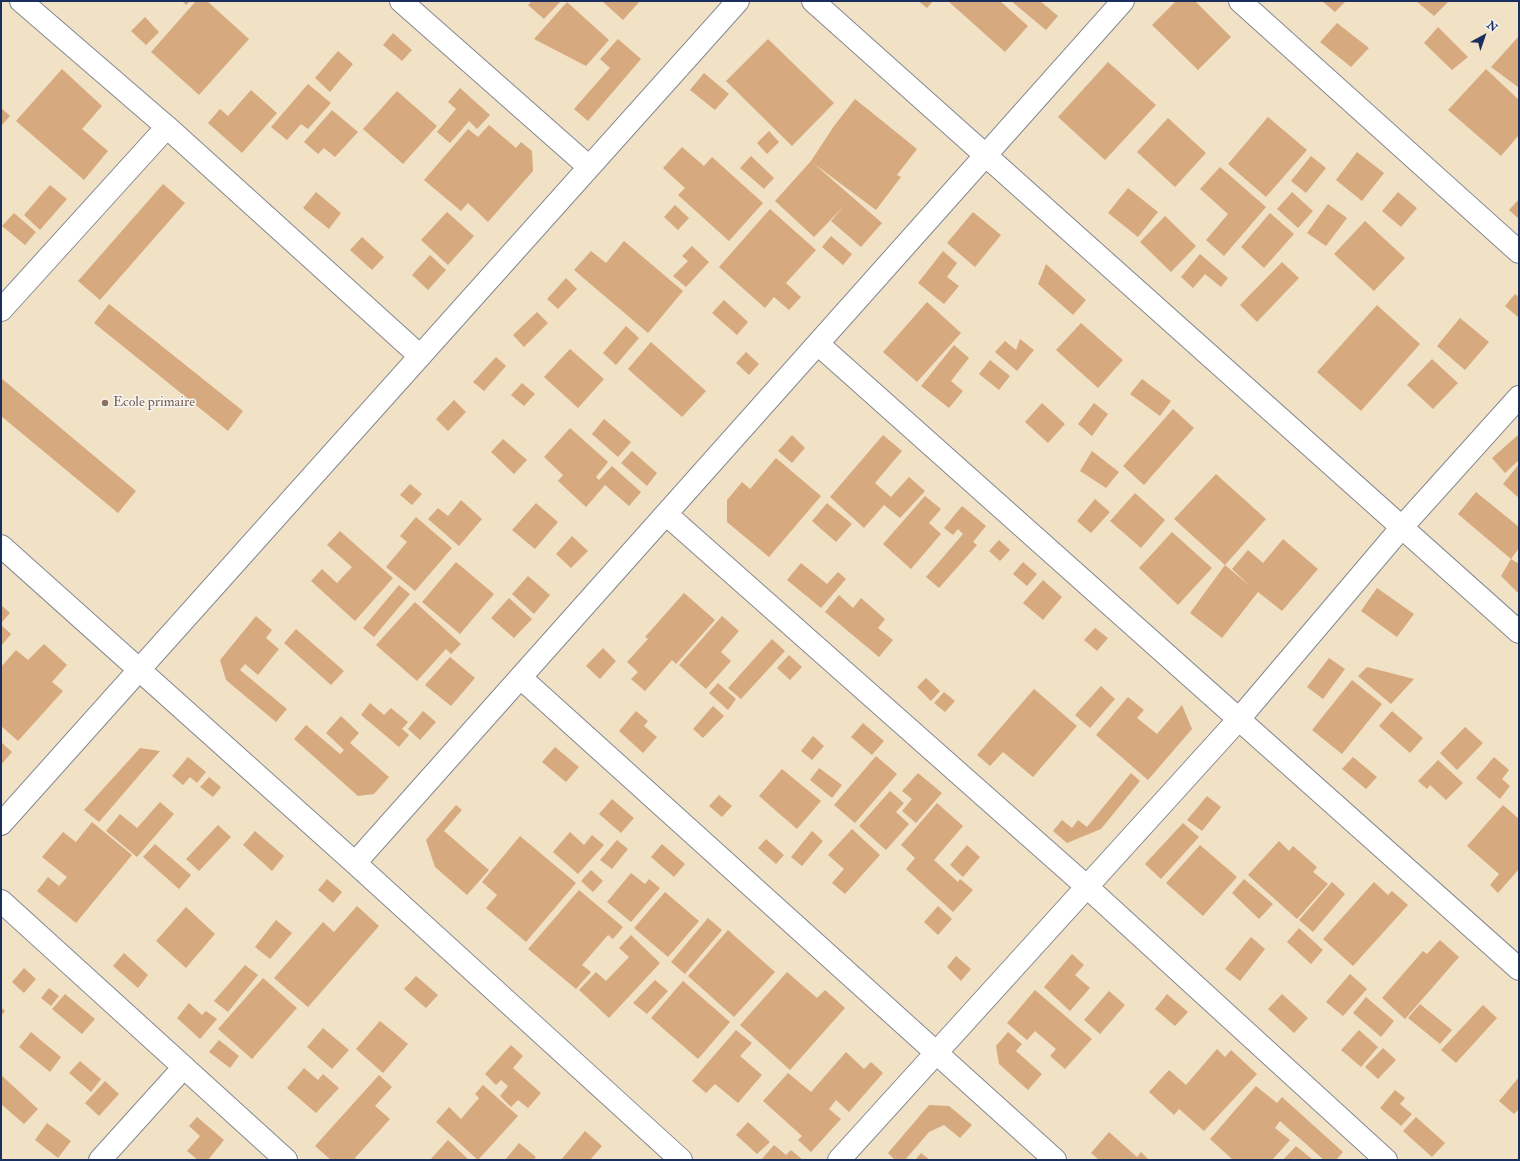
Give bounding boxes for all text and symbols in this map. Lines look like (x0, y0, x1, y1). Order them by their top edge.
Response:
north arrow (1464, 16, 1504, 56)
text: N (1484, 18, 1500, 35)
place label: Ecole primaire (113, 395, 195, 411)
marker: Ecole primaire (100, 398, 110, 408)

